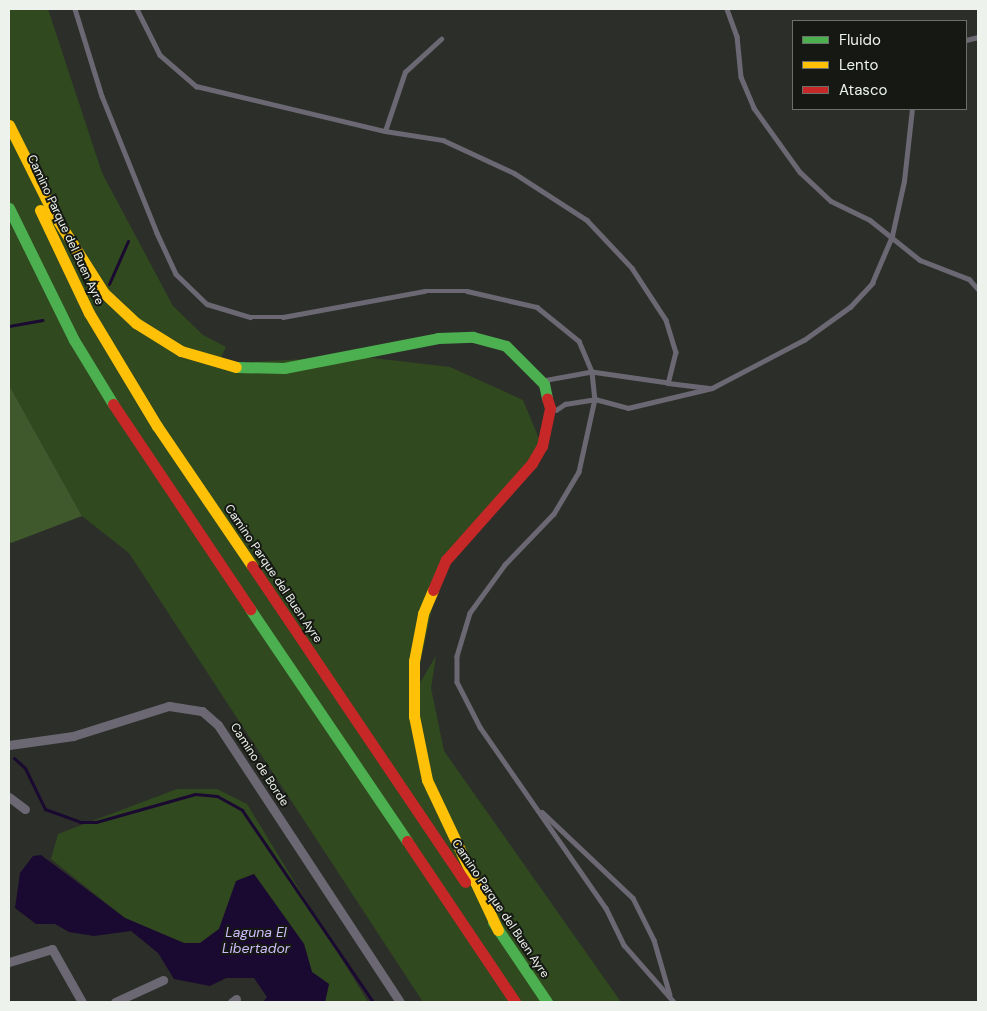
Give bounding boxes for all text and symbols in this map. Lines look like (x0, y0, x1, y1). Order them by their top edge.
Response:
legend (792, 20, 967, 110)
text: Fluido (839, 30, 881, 50)
text: Lento (839, 55, 878, 75)
text: Atasco (839, 80, 887, 100)
street label: Camino Parque del Buen Ayre (24, 153, 106, 307)
street label: Camino Parque del Buen Ayre (221, 502, 325, 646)
street label: Camino de Borde (227, 721, 291, 809)
street label: Camino Parque del Buen Ayre (448, 837, 552, 981)
water label: Laguna El Libertador (222, 924, 290, 956)

